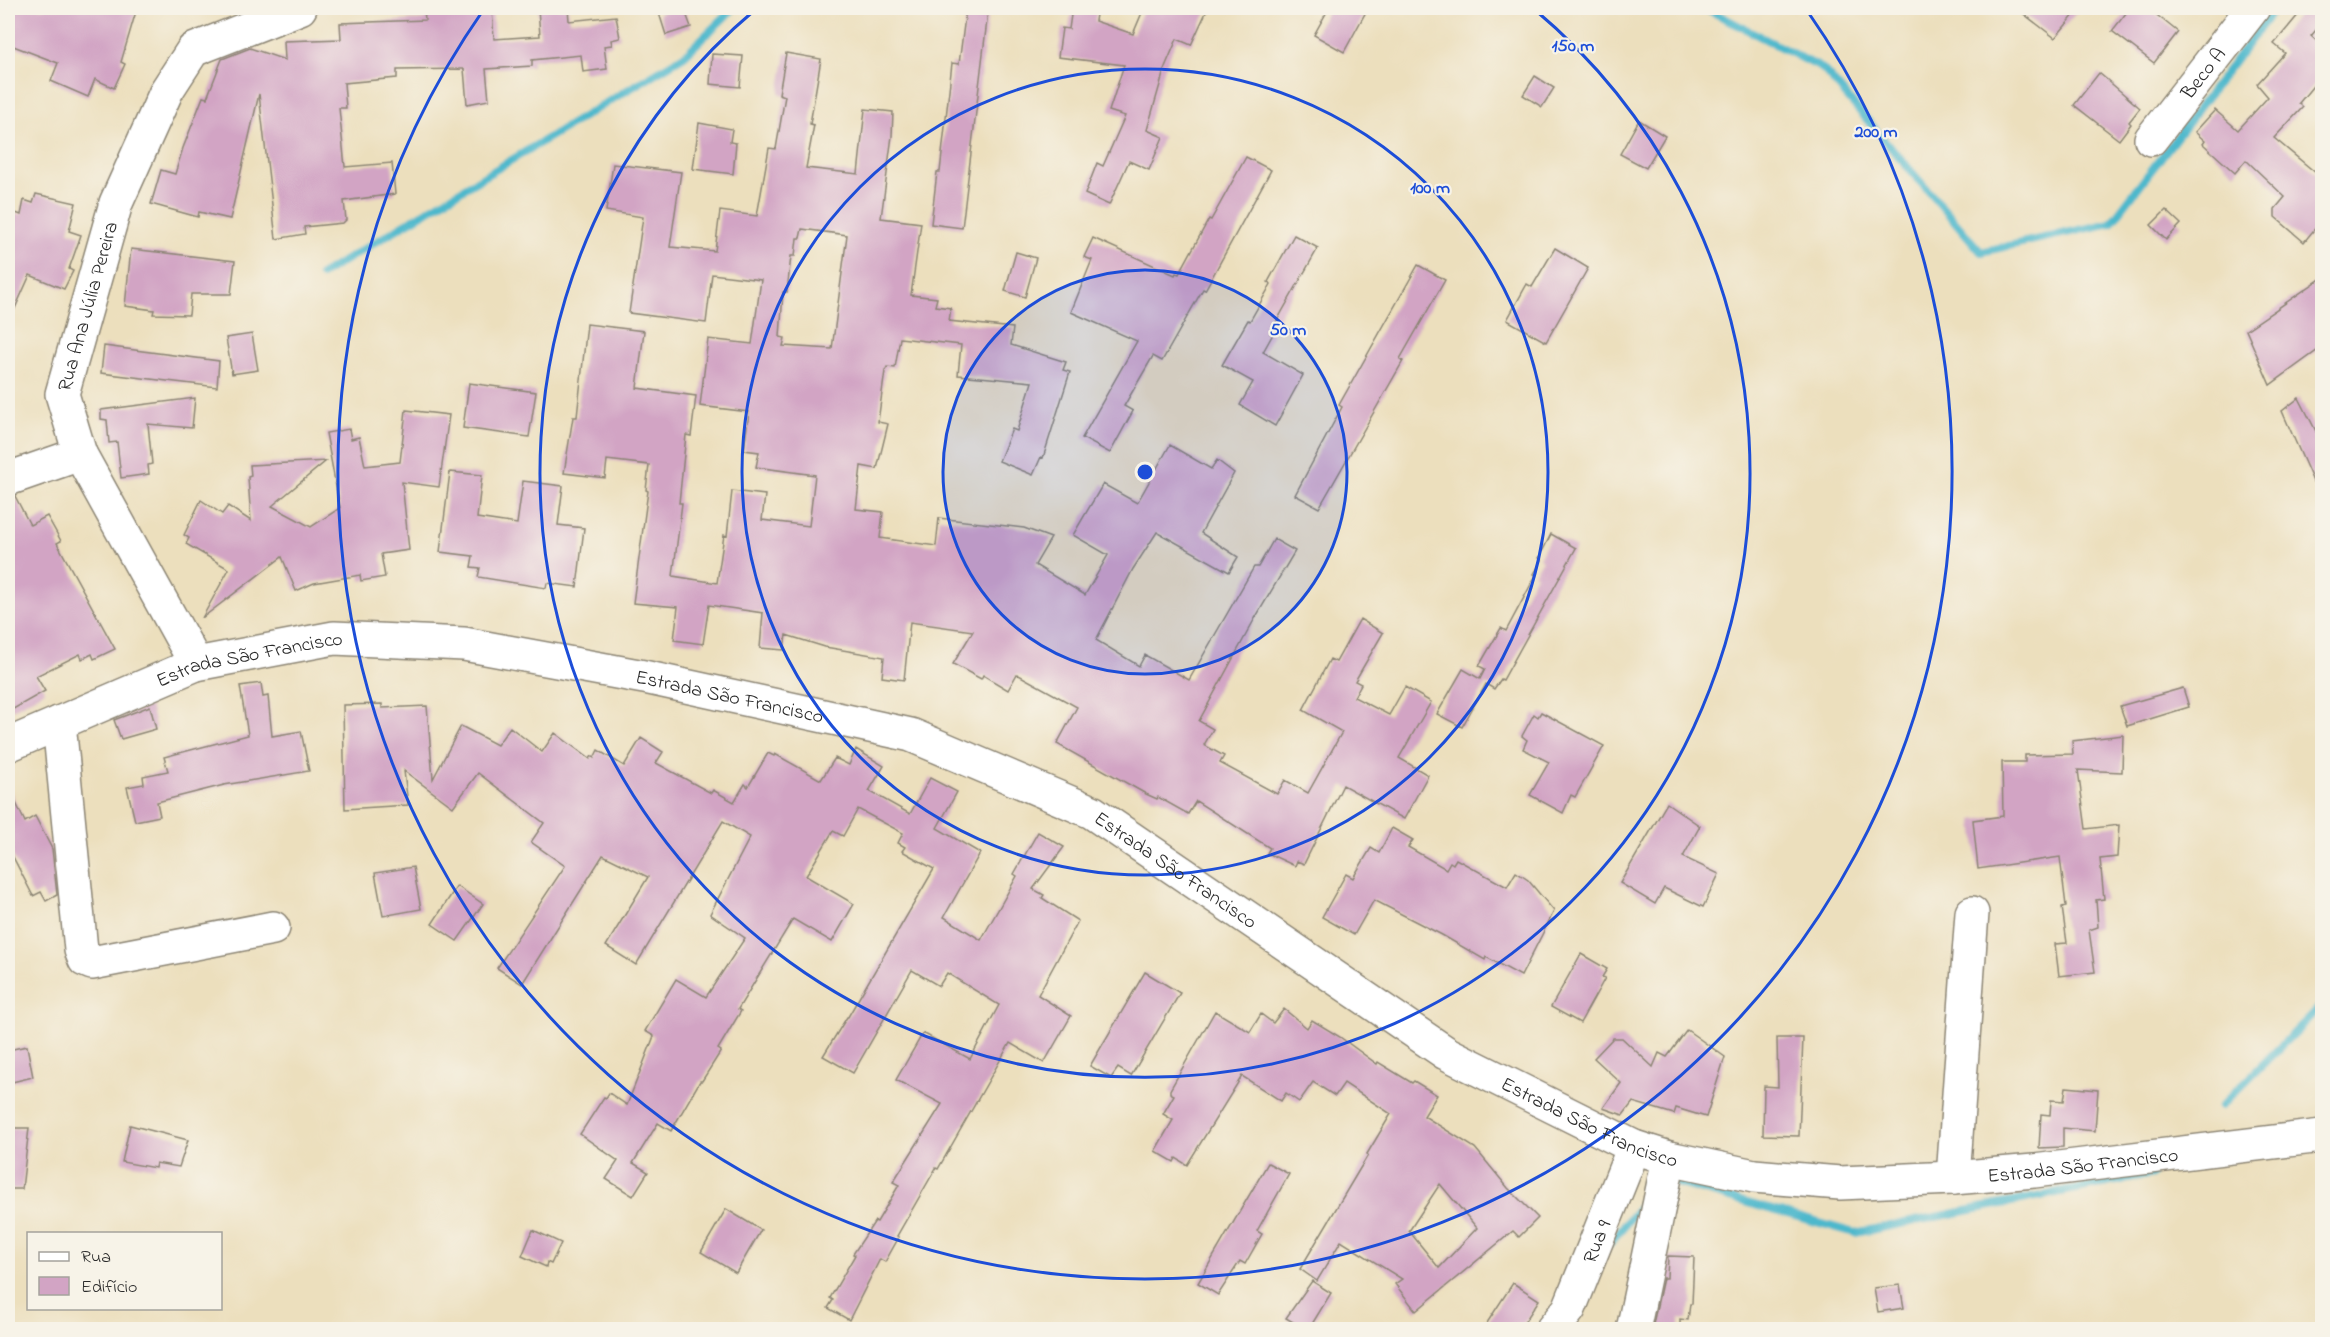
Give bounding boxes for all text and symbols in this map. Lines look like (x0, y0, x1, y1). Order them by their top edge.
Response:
text: 150 m (1552, 34, 1594, 60)
street label: Beco A (2174, 42, 2234, 107)
text: 200 m (1854, 120, 1898, 146)
text: 100 m (1410, 176, 1450, 202)
street label: Rua Ana Júlia Pereira (51, 218, 127, 395)
text: 50 m (1270, 318, 1306, 344)
centre of rings (1135, 462, 1155, 482)
street label: Estrada São Francisco (152, 626, 343, 696)
street label: Estrada São Francisco (633, 664, 826, 733)
street label: Estrada São Francisco (1087, 805, 1262, 937)
street label: Estrada São Francisco (1495, 1071, 1680, 1176)
street label: Estrada São Francisco (1986, 1142, 2180, 1192)
street label: Rua 9 (1577, 1216, 1620, 1268)
legend (27, 1232, 222, 1310)
text: Rua (81, 1245, 111, 1271)
text: Edifício (81, 1275, 137, 1301)

